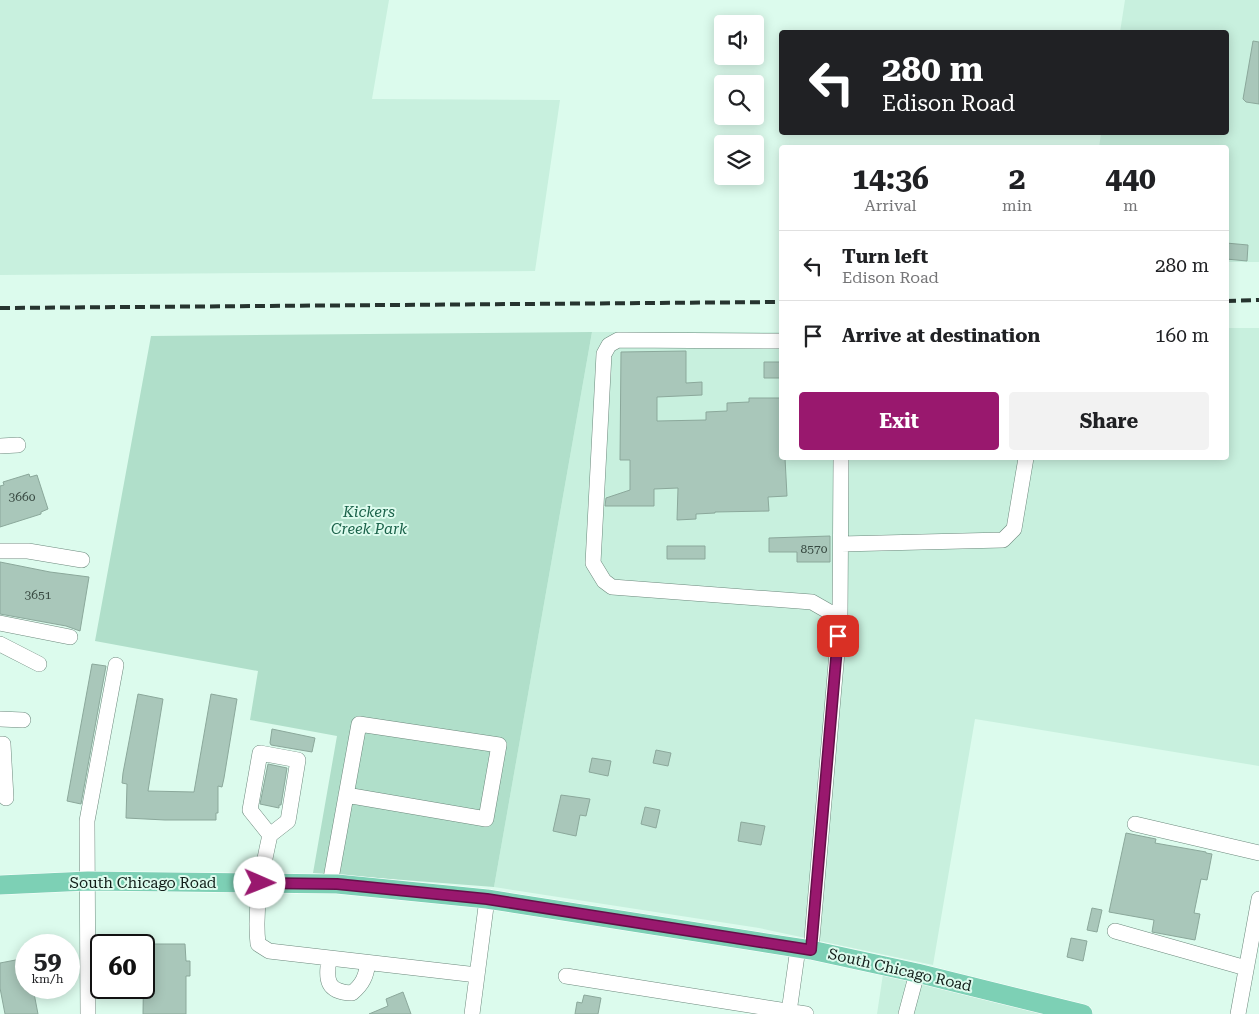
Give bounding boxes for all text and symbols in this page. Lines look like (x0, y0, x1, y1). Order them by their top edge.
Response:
map controls (714, 15, 764, 185)
button: sound (714, 15, 764, 65)
text: 280 m (882, 49, 983, 90)
icon: left (799, 50, 864, 115)
button: search (714, 75, 764, 125)
text: Edison Road (882, 91, 1015, 116)
button: layers (714, 135, 764, 185)
text: 14:36 (852, 161, 929, 196)
text: 2 (1009, 161, 1025, 196)
text: 440 (1105, 161, 1156, 196)
text: Arrival (865, 196, 917, 215)
text: min (1002, 196, 1032, 215)
text: m (1123, 196, 1138, 215)
text: Turn left (842, 245, 928, 268)
icon: left (799, 252, 827, 280)
text: 280 m (1155, 254, 1209, 277)
text: Edison Road (842, 268, 939, 287)
icon: arrive (799, 322, 827, 350)
text: Arrive at destination (842, 324, 1040, 347)
text: 160 m (1155, 324, 1209, 347)
button: Exit (799, 392, 999, 450)
button: Share (1009, 392, 1209, 450)
house number: 3660 (9, 490, 36, 504)
park label: Kickers Creek Park (331, 503, 408, 538)
house number: 8570 (801, 542, 828, 556)
house number: 3651 (25, 588, 52, 602)
pin (817, 615, 859, 657)
icon: arrive (824, 622, 852, 650)
position arrow (233, 856, 285, 908)
street label: South Chicago Road (70, 874, 217, 892)
speed limit sign: 60 (90, 934, 155, 999)
street label: South Chicago Road (826, 945, 974, 995)
text: 59 (33, 946, 62, 975)
text: km/h (31, 972, 64, 986)

